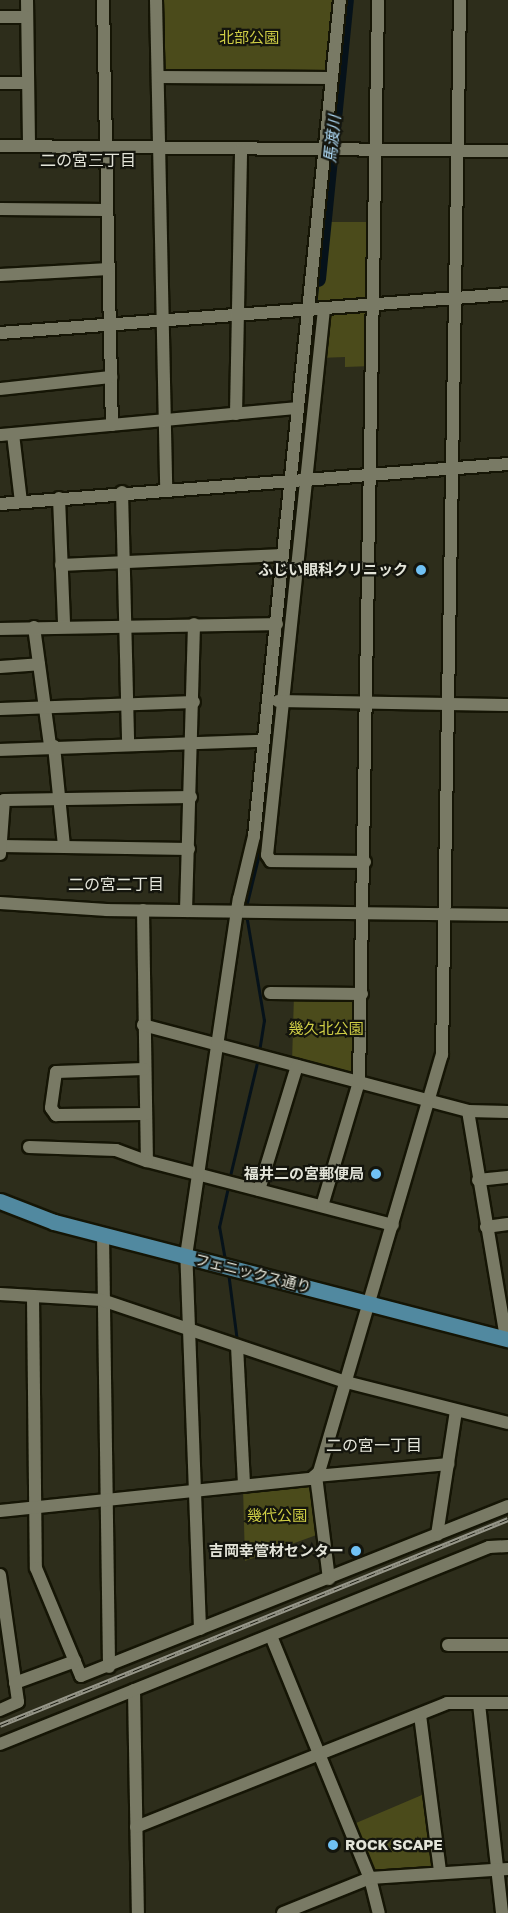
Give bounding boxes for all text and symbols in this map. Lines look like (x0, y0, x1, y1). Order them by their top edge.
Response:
park label: 北部公園 (219, 29, 279, 47)
water label: 馬渡川 (320, 114, 344, 164)
district label: 二の宮三丁目 (40, 150, 136, 170)
place label: ふじい眼科クリニック (258, 561, 408, 579)
marker: ふじい眼科クリニック (412, 561, 430, 579)
district label: 二の宮二丁目 (68, 874, 164, 894)
park label: 幾久北公園 (289, 1020, 363, 1038)
place label: 福井二の宮郵便局 (244, 1165, 364, 1183)
marker: 福井二の宮郵便局 (369, 1167, 383, 1181)
street label: フェニックス通り (193, 1250, 313, 1296)
district label: 二の宮一丁目 (326, 1435, 422, 1455)
park label: 幾代公園 (247, 1507, 307, 1525)
place label: 吉岡幸管材センター (209, 1542, 344, 1560)
marker: 吉岡幸管材センター (349, 1544, 363, 1558)
place label: ROCK SCAPE (345, 1836, 443, 1854)
marker: ROCK SCAPE (326, 1838, 340, 1852)

